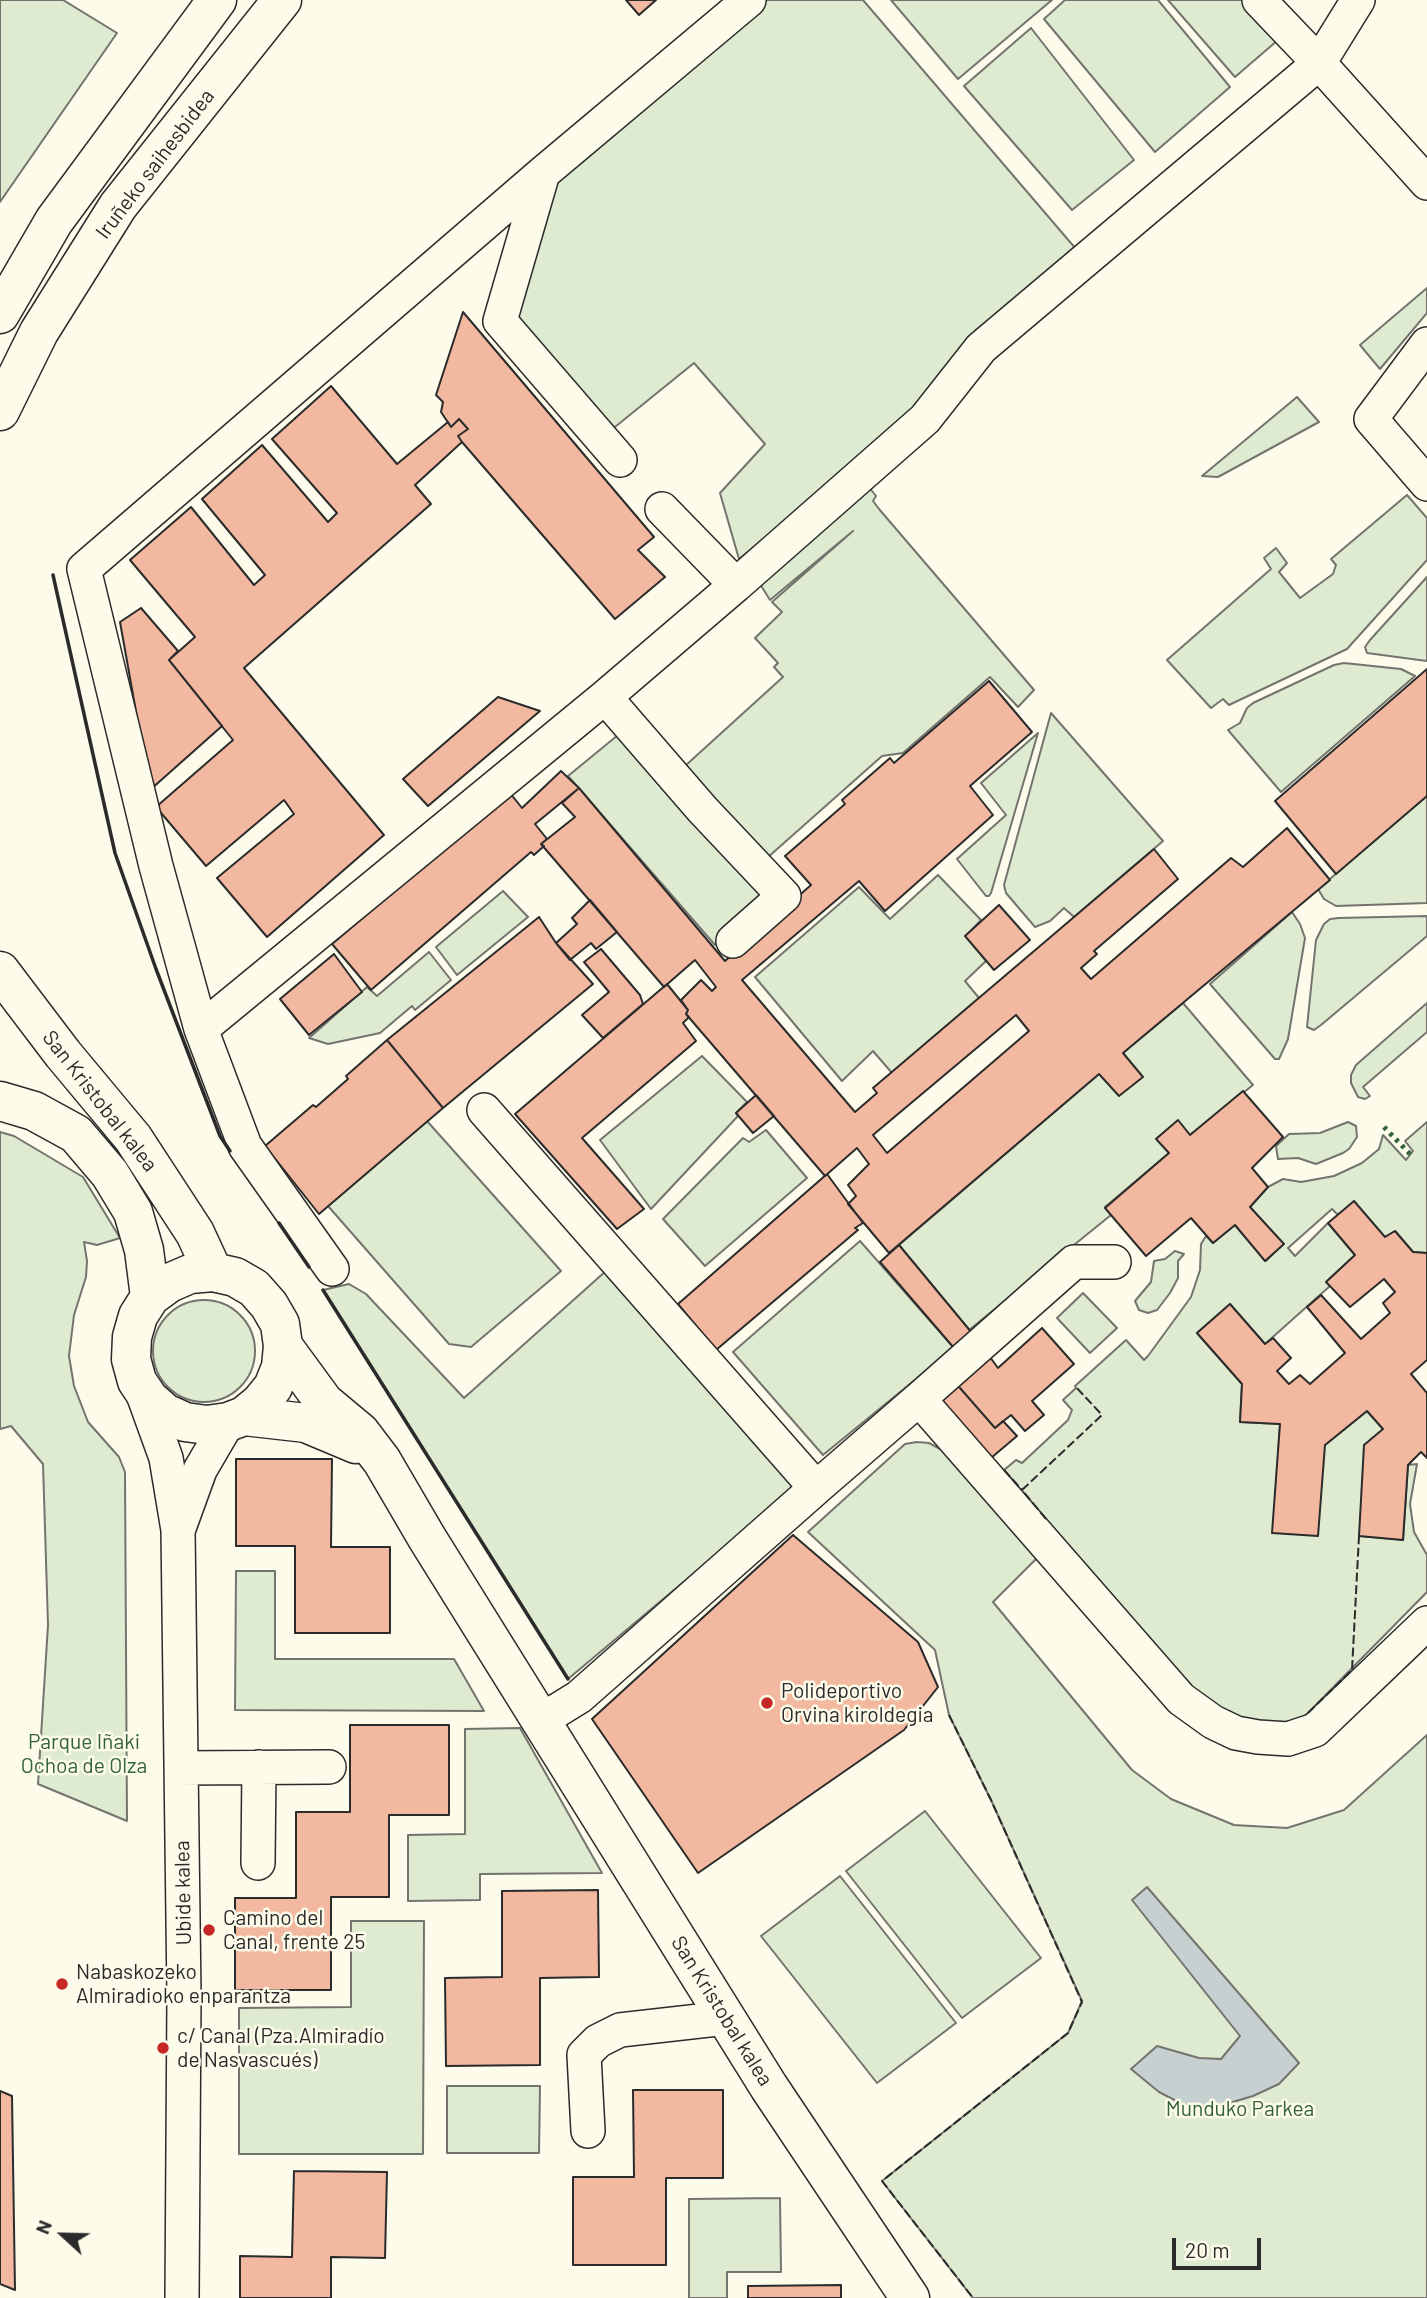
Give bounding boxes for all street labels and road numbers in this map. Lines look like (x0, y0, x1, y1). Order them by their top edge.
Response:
street label: Iruñeko saihesbidea (90, 84, 220, 244)
street label: San Kristobal kalea (37, 1025, 163, 1177)
street label: Ubide kalea (169, 1840, 197, 1946)
street label: San Kristobal kalea (666, 1931, 778, 2091)

